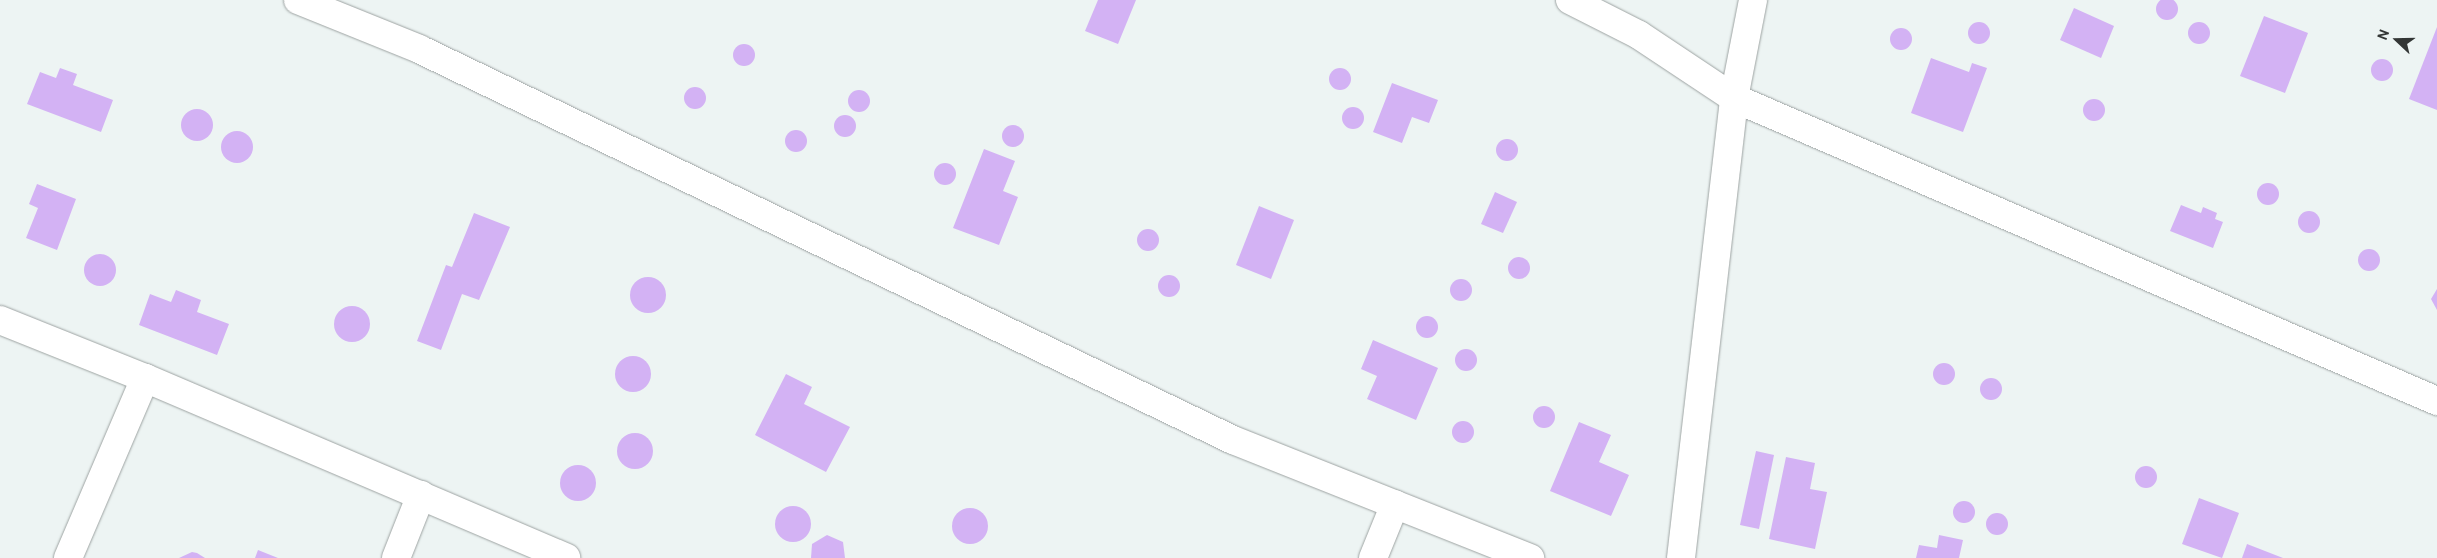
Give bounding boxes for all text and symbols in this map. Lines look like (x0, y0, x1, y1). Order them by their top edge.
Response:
north arrow (2372, 15, 2422, 65)
text: N (2373, 27, 2393, 42)

